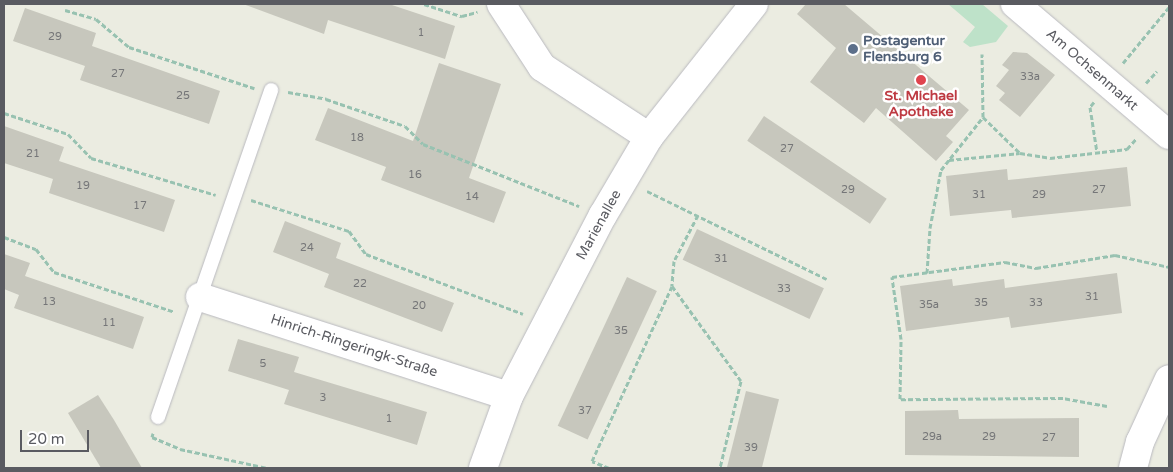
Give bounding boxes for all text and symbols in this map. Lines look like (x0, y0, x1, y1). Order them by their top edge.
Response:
house number: 1 (418, 26, 424, 40)
street label: Am Ochsenmarkt (1043, 26, 1141, 114)
house number: 29 (48, 30, 62, 44)
place label: Postagentur Flensburg 6 (863, 33, 945, 65)
marker: Postagentur Flensburg 6 (847, 43, 859, 55)
house number: 27 (111, 67, 125, 81)
house number: 33a (1020, 70, 1040, 84)
marker: St. Michael Apotheke (915, 74, 927, 86)
place label: St. Michael Apotheke (884, 88, 958, 120)
house number: 25 (176, 89, 190, 103)
house number: 18 (350, 131, 364, 145)
house number: 27 (780, 142, 794, 156)
house number: 21 (26, 147, 40, 161)
house number: 16 (408, 168, 422, 182)
house number: 19 (76, 179, 90, 193)
house number: 29 (841, 183, 855, 197)
house number: 27 (1092, 183, 1106, 197)
street label: Marienallee (573, 187, 625, 263)
house number: 31 (972, 188, 986, 202)
house number: 29 (1032, 188, 1046, 202)
house number: 14 (465, 190, 479, 204)
house number: 17 (133, 199, 147, 213)
house number: 24 (300, 241, 314, 255)
house number: 31 (714, 252, 728, 266)
house number: 22 (353, 277, 367, 291)
house number: 33 (777, 282, 791, 296)
house number: 31 (1085, 290, 1099, 304)
house number: 13 (42, 295, 56, 309)
house number: 35 (974, 296, 988, 310)
house number: 33 (1029, 296, 1043, 310)
house number: 35a (919, 298, 939, 312)
house number: 20 (412, 299, 426, 313)
street label: Hinrich-Ringeringk-Straße (268, 311, 440, 381)
house number: 11 (102, 316, 116, 330)
house number: 35 (614, 324, 628, 338)
house number: 5 (260, 357, 266, 371)
house number: 3 (320, 391, 326, 405)
house number: 37 (578, 404, 592, 418)
house number: 1 (386, 412, 392, 426)
scale bar (22, 420, 91, 452)
text: 20 m (28, 430, 65, 448)
house number: 29a (922, 430, 942, 444)
house number: 29 (982, 430, 996, 444)
house number: 27 (1042, 431, 1056, 445)
house number: 39 (744, 441, 758, 455)

